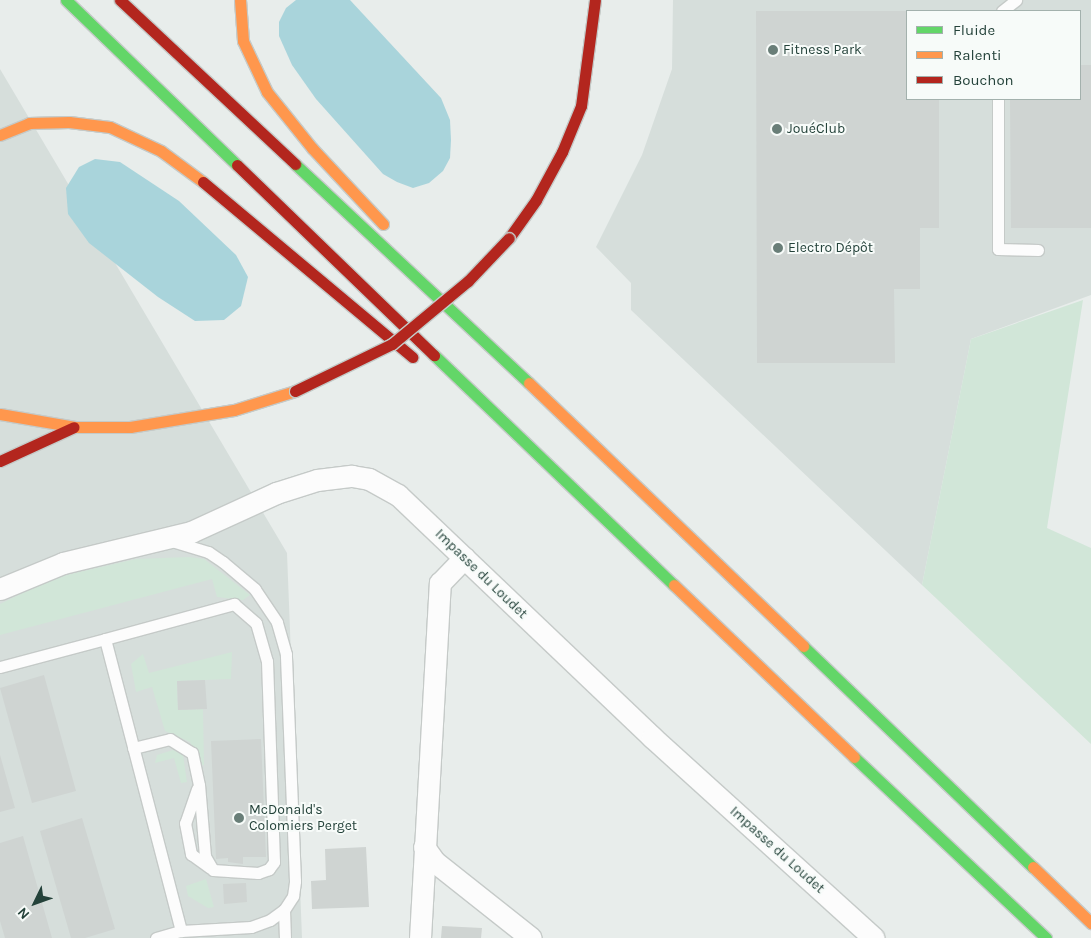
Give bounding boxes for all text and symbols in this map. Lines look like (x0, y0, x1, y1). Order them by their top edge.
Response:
legend (906, 10, 1081, 100)
text: Fluide (953, 21, 995, 39)
place label: Fitness Park (783, 42, 862, 58)
marker: Fitness Park (767, 44, 779, 56)
text: Ralenti (953, 46, 1002, 64)
text: Bouchon (953, 71, 1014, 89)
place label: JouéClub (787, 121, 845, 137)
marker: JouéClub (771, 123, 783, 135)
place label: Electro Dépôt (788, 240, 873, 256)
marker: Electro Dépôt (772, 242, 784, 254)
street label: Impasse du Loudet (431, 526, 531, 622)
place label: McDonald's Colomiers Perget (249, 802, 357, 834)
street label: Impasse du Loudet (726, 803, 828, 897)
marker: McDonald's Colomiers Perget (233, 812, 245, 824)
north arrow (10, 878, 60, 928)
text: N (14, 904, 33, 923)

